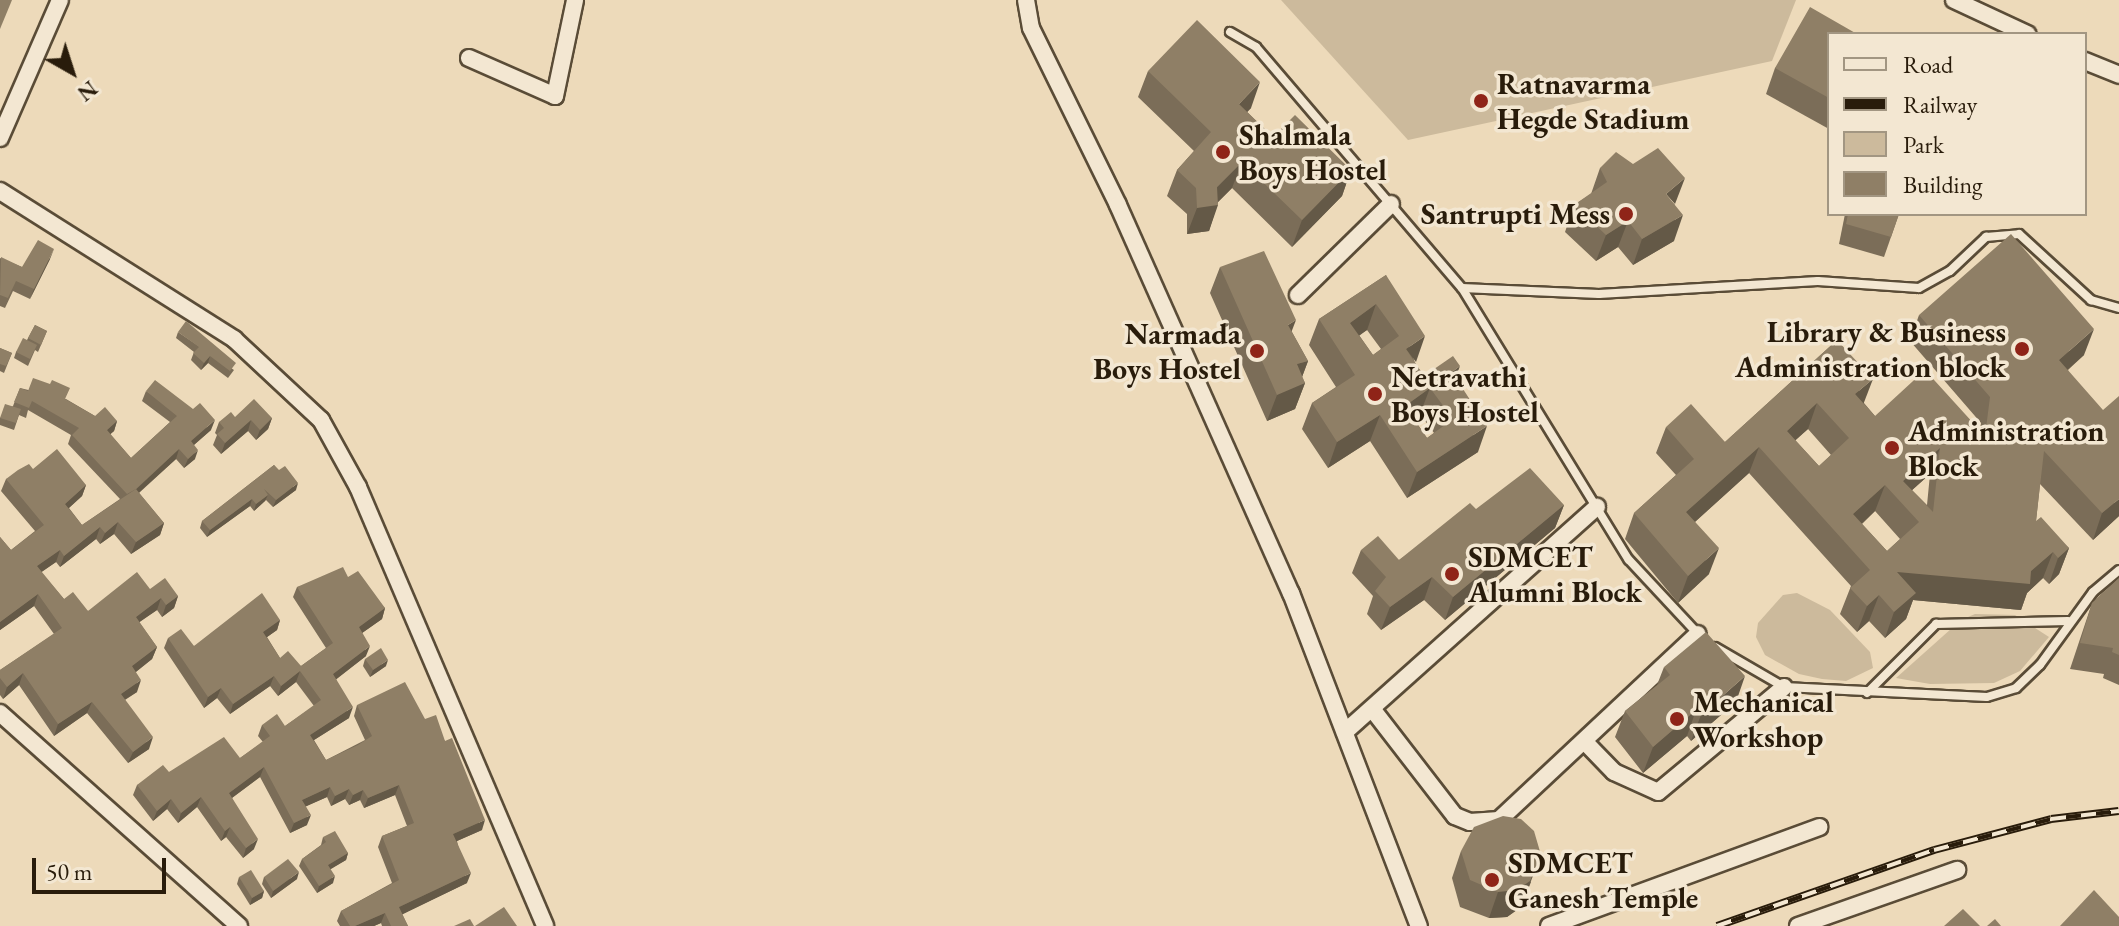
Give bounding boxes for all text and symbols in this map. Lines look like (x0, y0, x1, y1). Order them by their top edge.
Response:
north arrow (32, 32, 112, 112)
legend (1827, 32, 2087, 216)
text: Road (1903, 49, 1953, 80)
place label: Ratnavarma Hegde Stadium (1497, 66, 1689, 136)
text: N (71, 74, 103, 108)
text: Railway (1903, 89, 1977, 120)
marker: Ratnavarma Hegde Stadium (1472, 92, 1490, 110)
place label: Shalmala Boys Hostel (1239, 117, 1387, 188)
text: Park (1903, 129, 1944, 160)
marker: Shalmala Boys Hostel (1214, 143, 1232, 161)
text: Building (1903, 169, 1983, 200)
place label: Santrupti Mess (1421, 196, 1610, 232)
marker: Santrupti Mess (1617, 205, 1635, 223)
place label: Library & Business Administration block (1735, 314, 2006, 384)
place label: Narmada Boys Hostel (1093, 316, 1241, 386)
marker: Library & Business Administration block (2013, 340, 2031, 358)
marker: Narmada Boys Hostel (1248, 342, 1266, 360)
place label: Netravathi Boys Hostel (1391, 359, 1539, 430)
marker: Netravathi Boys Hostel (1366, 385, 1384, 403)
place label: Administration Block (1908, 413, 2104, 484)
marker: Administration Block (1883, 439, 1901, 457)
place label: SDMCET Alumni Block (1468, 539, 1642, 610)
marker: SDMCET Alumni Block (1443, 565, 1461, 583)
place label: Mechanical Workshop (1693, 684, 1834, 754)
marker: Mechanical Workshop (1668, 710, 1686, 728)
scale bar (36, 842, 170, 892)
place label: SDMCET Ganesh Temple (1508, 845, 1698, 916)
text: 50 m (46, 856, 93, 887)
marker: SDMCET Ganesh Temple (1483, 871, 1501, 889)

